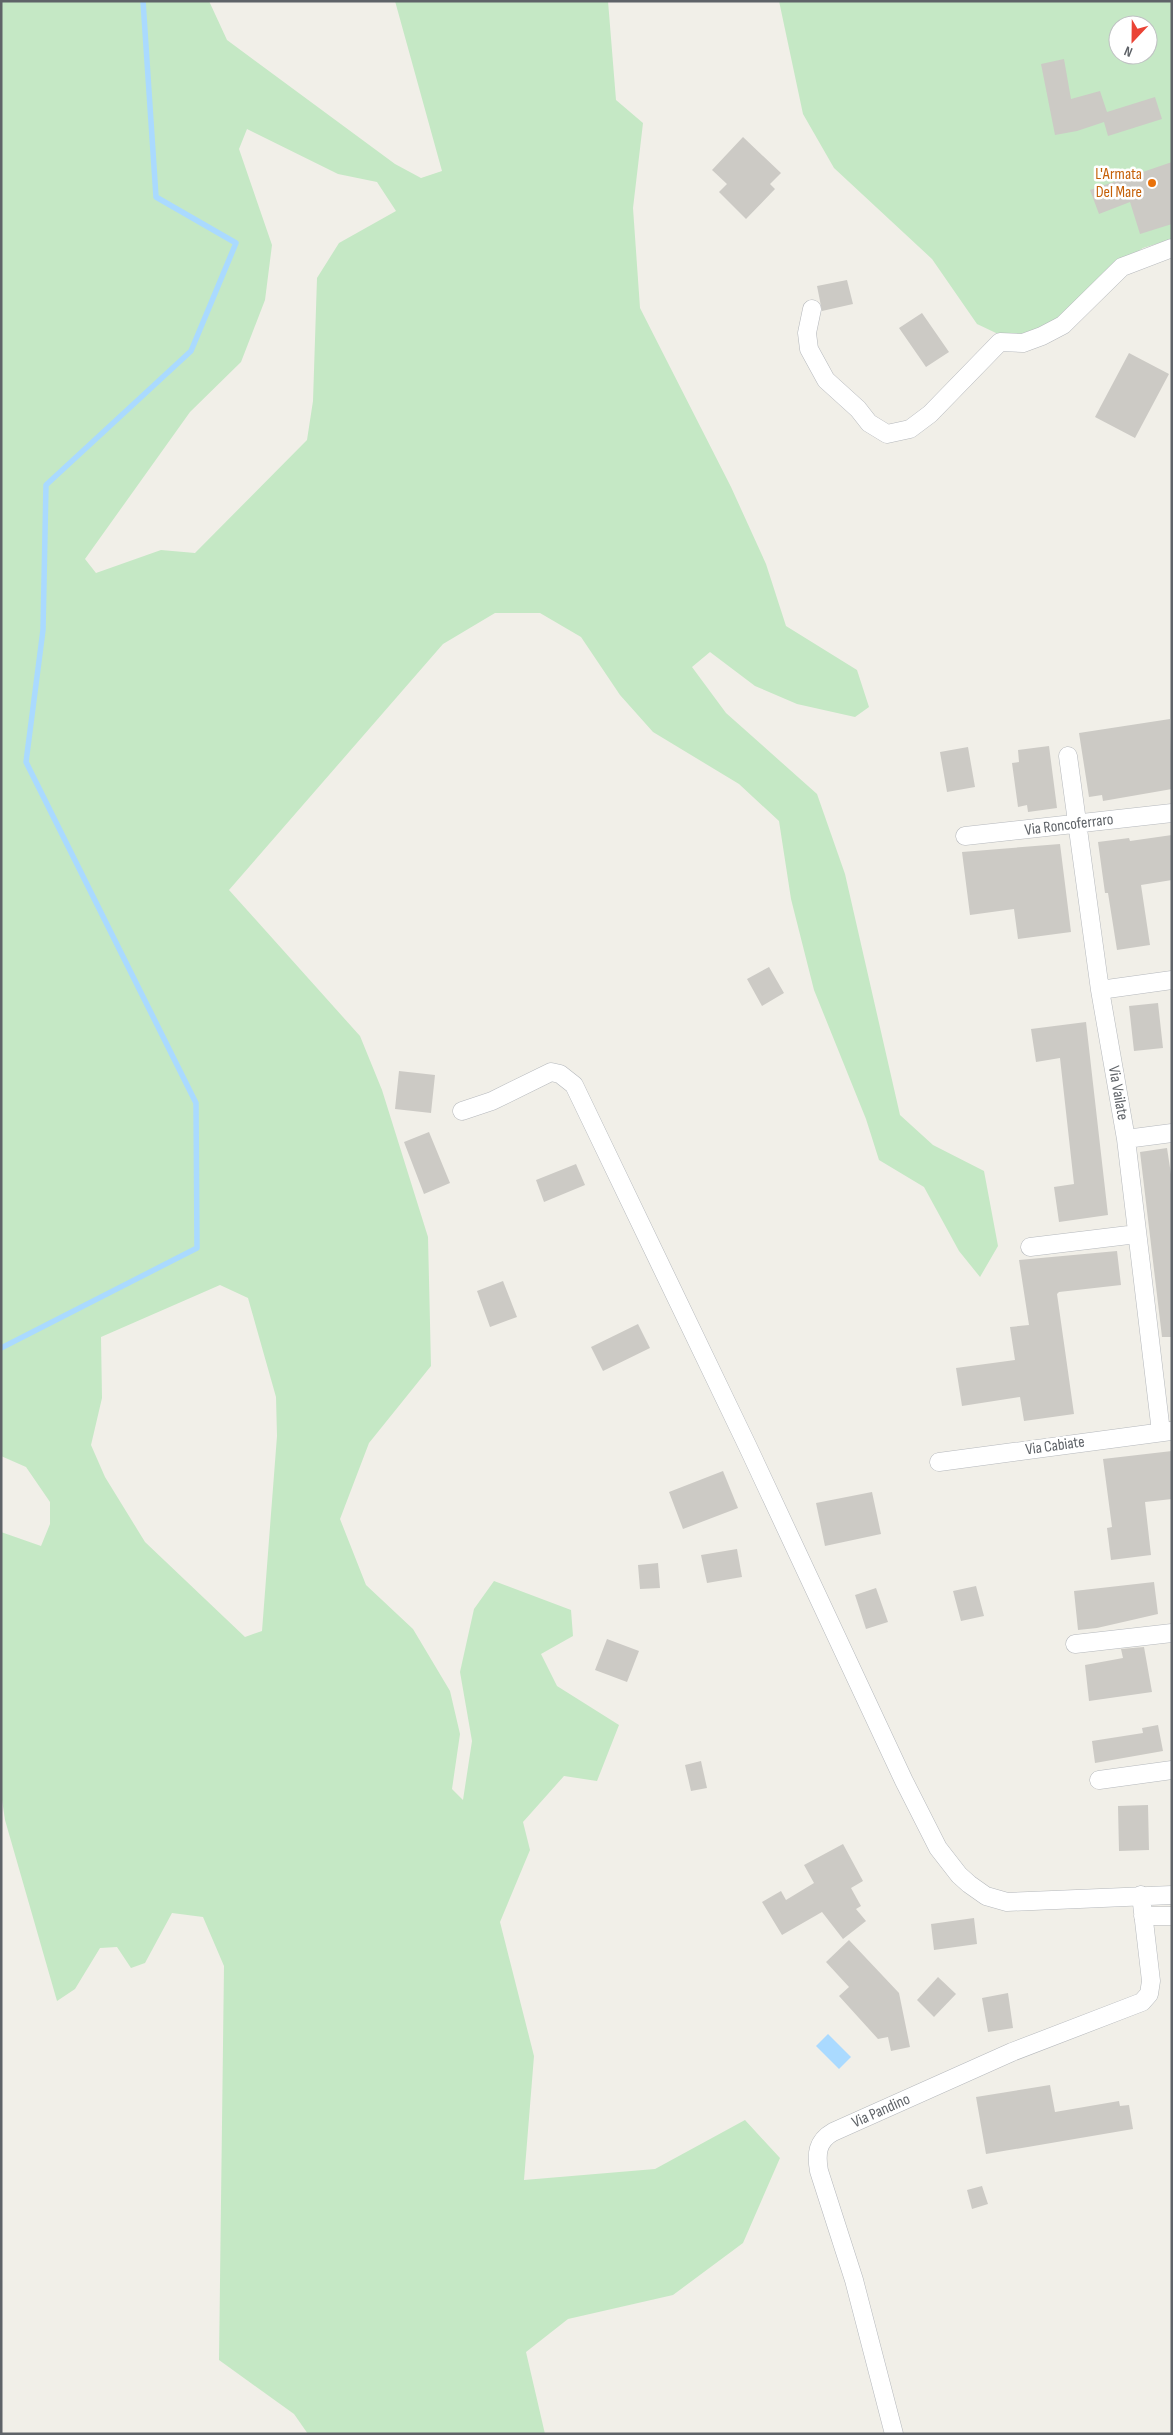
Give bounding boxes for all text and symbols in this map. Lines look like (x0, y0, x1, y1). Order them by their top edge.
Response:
north arrow (1108, 15, 1158, 65)
text: N (1122, 42, 1135, 61)
place label: L'Armata Del Mare (1095, 165, 1142, 202)
marker: L'Armata Del Mare (1146, 177, 1158, 189)
street label: Via Roncoferraro (1024, 810, 1114, 840)
street label: Via Vailate (1104, 1064, 1132, 1122)
street label: Via Cabiate (1024, 1432, 1086, 1460)
street label: Via Pandino (849, 2090, 913, 2132)

